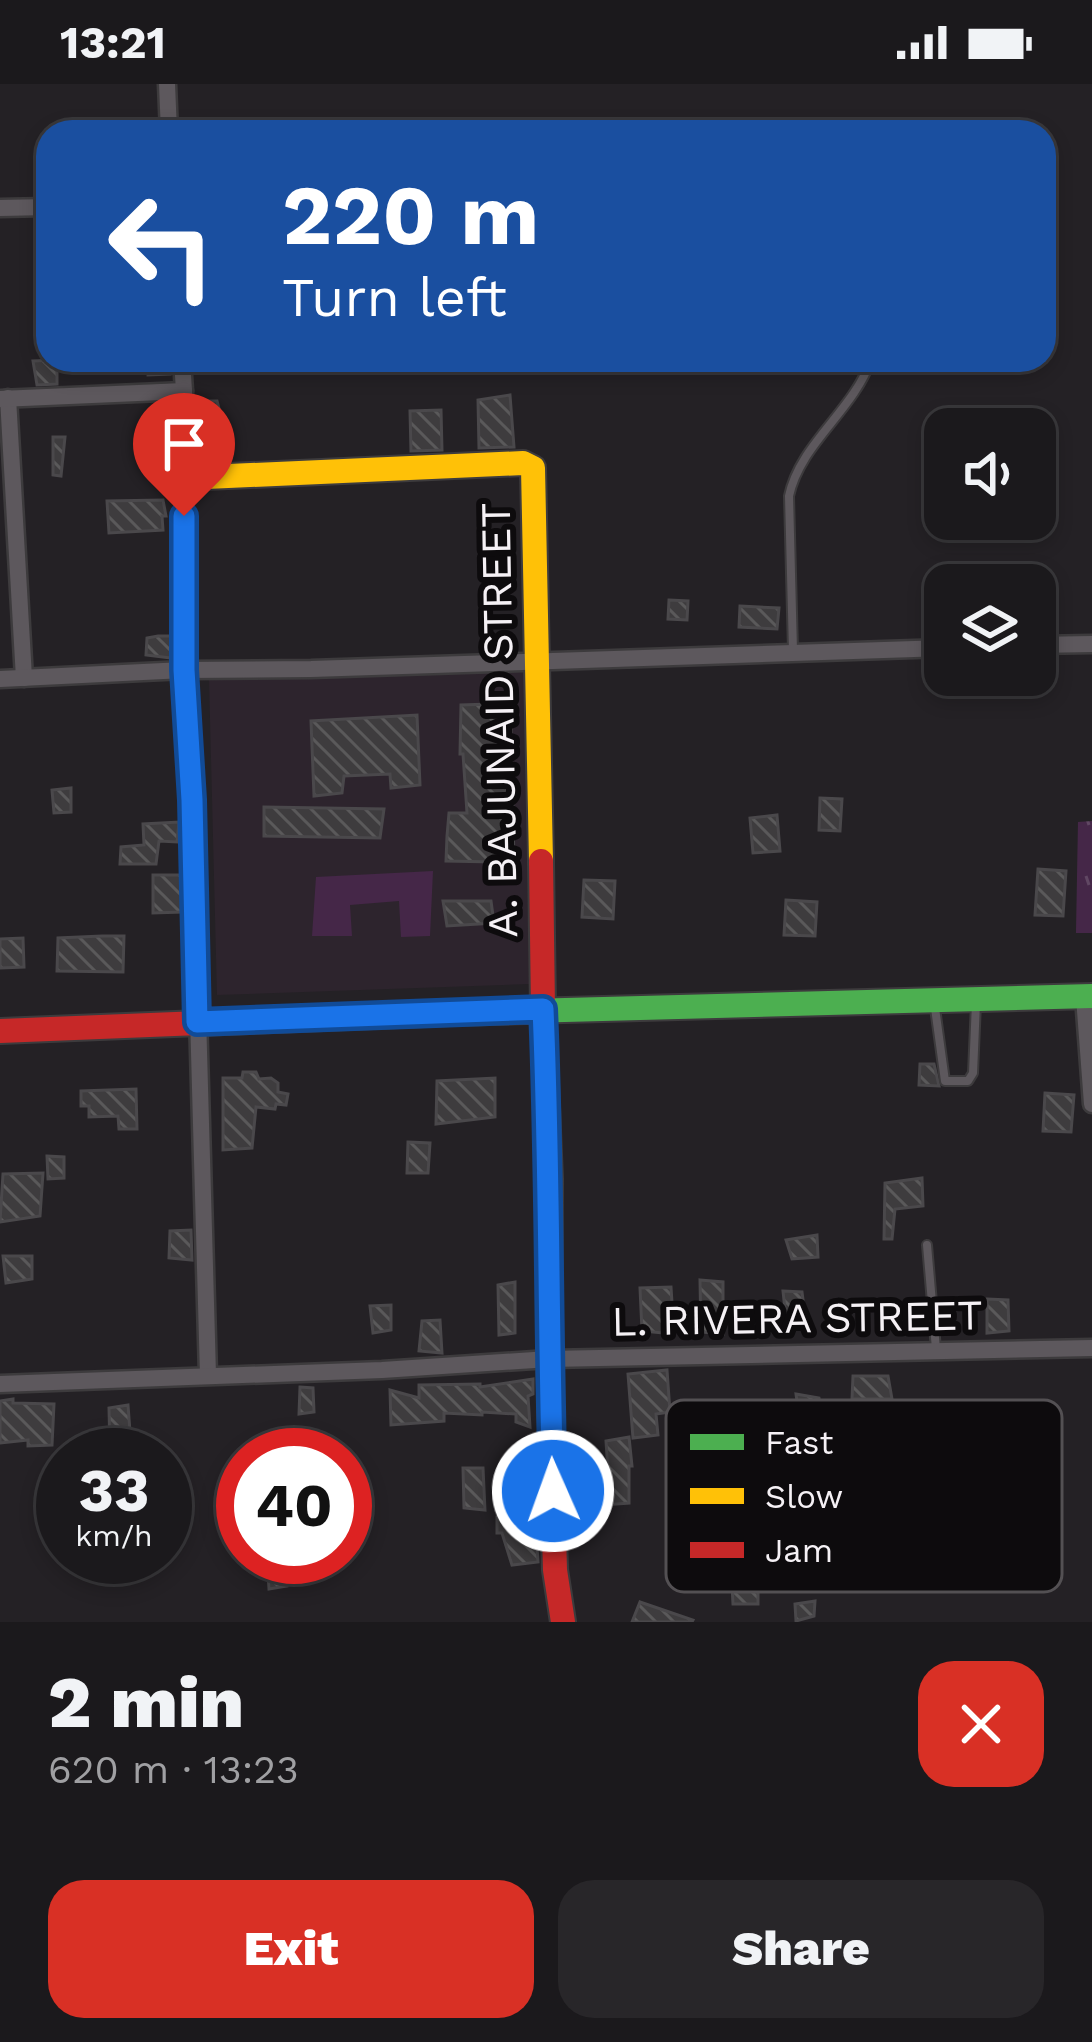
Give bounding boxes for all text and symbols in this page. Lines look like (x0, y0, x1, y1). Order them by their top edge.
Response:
text: 13:21 (60, 16, 166, 69)
text: 220 m (282, 166, 539, 264)
icon: left (84, 168, 240, 324)
text: Turn left (282, 266, 507, 329)
pin (133, 393, 235, 516)
map controls (924, 408, 1056, 696)
button: sound (924, 408, 1056, 540)
icon: arrive (151, 411, 217, 477)
street label: A. BAJUNAID STREET (471, 502, 527, 938)
button: layers (924, 564, 1056, 696)
street label: L. RIVERA STREET (611, 1290, 983, 1346)
legend (666, 1400, 1062, 1592)
text: Fast (765, 1423, 834, 1462)
speed limit sign: 40 (216, 1428, 372, 1584)
position arrow (490, 1428, 616, 1554)
text: 33 (78, 1455, 150, 1526)
text: Slow (765, 1477, 843, 1516)
text: km/h (75, 1518, 153, 1553)
text: Jam (765, 1531, 833, 1570)
text: 2 min (48, 1660, 244, 1744)
button: close (918, 1661, 1044, 1787)
text: 620 m · 13:23 (48, 1747, 299, 1792)
button: Exit (48, 1880, 534, 2018)
button: Share (558, 1880, 1044, 2018)

